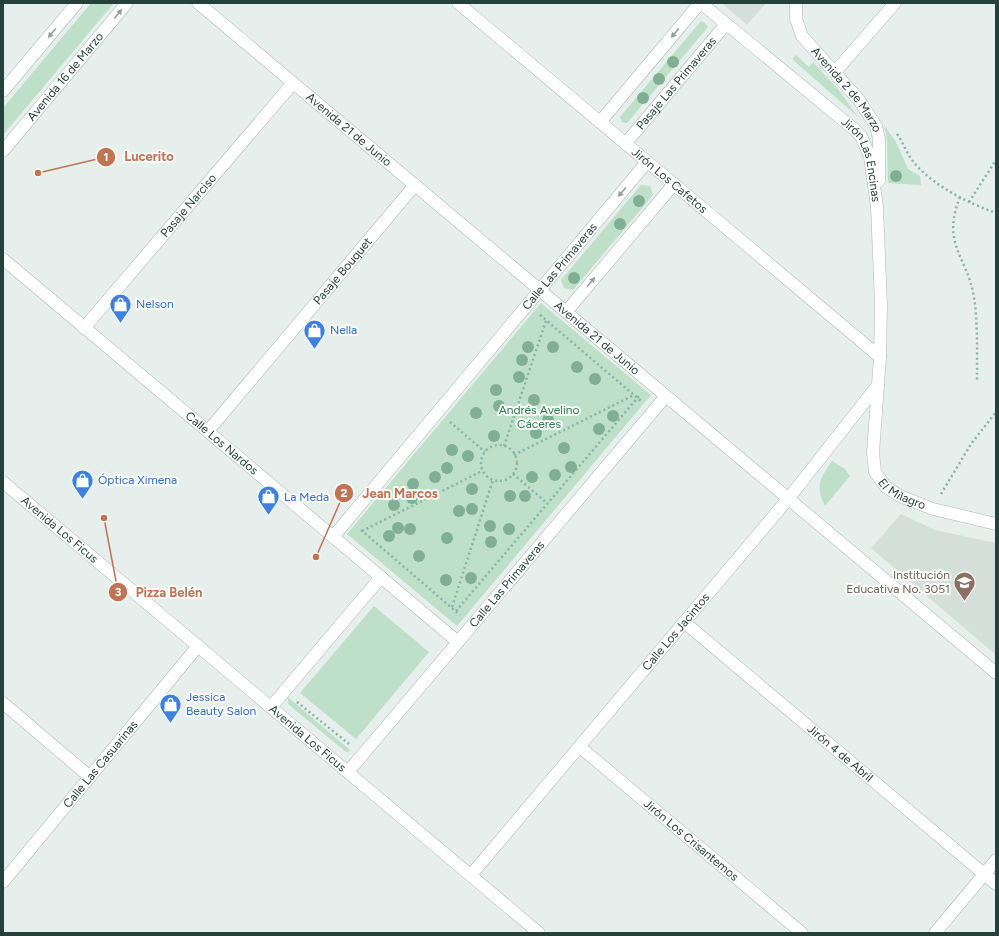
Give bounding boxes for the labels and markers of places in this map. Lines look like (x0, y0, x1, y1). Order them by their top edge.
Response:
callout: Lucerito (96, 144, 182, 169)
shop icon: Nelson (108, 291, 134, 324)
place label: Nelson (136, 297, 174, 311)
shop icon: Nella (301, 317, 327, 350)
place label: Nella (330, 323, 357, 337)
shop icon: Óptica Ximena (69, 467, 95, 500)
place label: Óptica Ximena (98, 473, 177, 487)
callout: Jean Marcos (334, 481, 446, 506)
shop icon: La Meda (256, 484, 282, 517)
place label: La Meda (284, 490, 329, 504)
place label: Institución Educativa No. 3051 (846, 568, 950, 596)
school or university icon: Institución Educativa No. 3051 (952, 569, 978, 602)
callout: Pizza Belén (108, 579, 211, 604)
place label: Jessica Beauty Salon (186, 690, 257, 718)
shop icon: Jessica Beauty Salon (157, 691, 183, 724)

